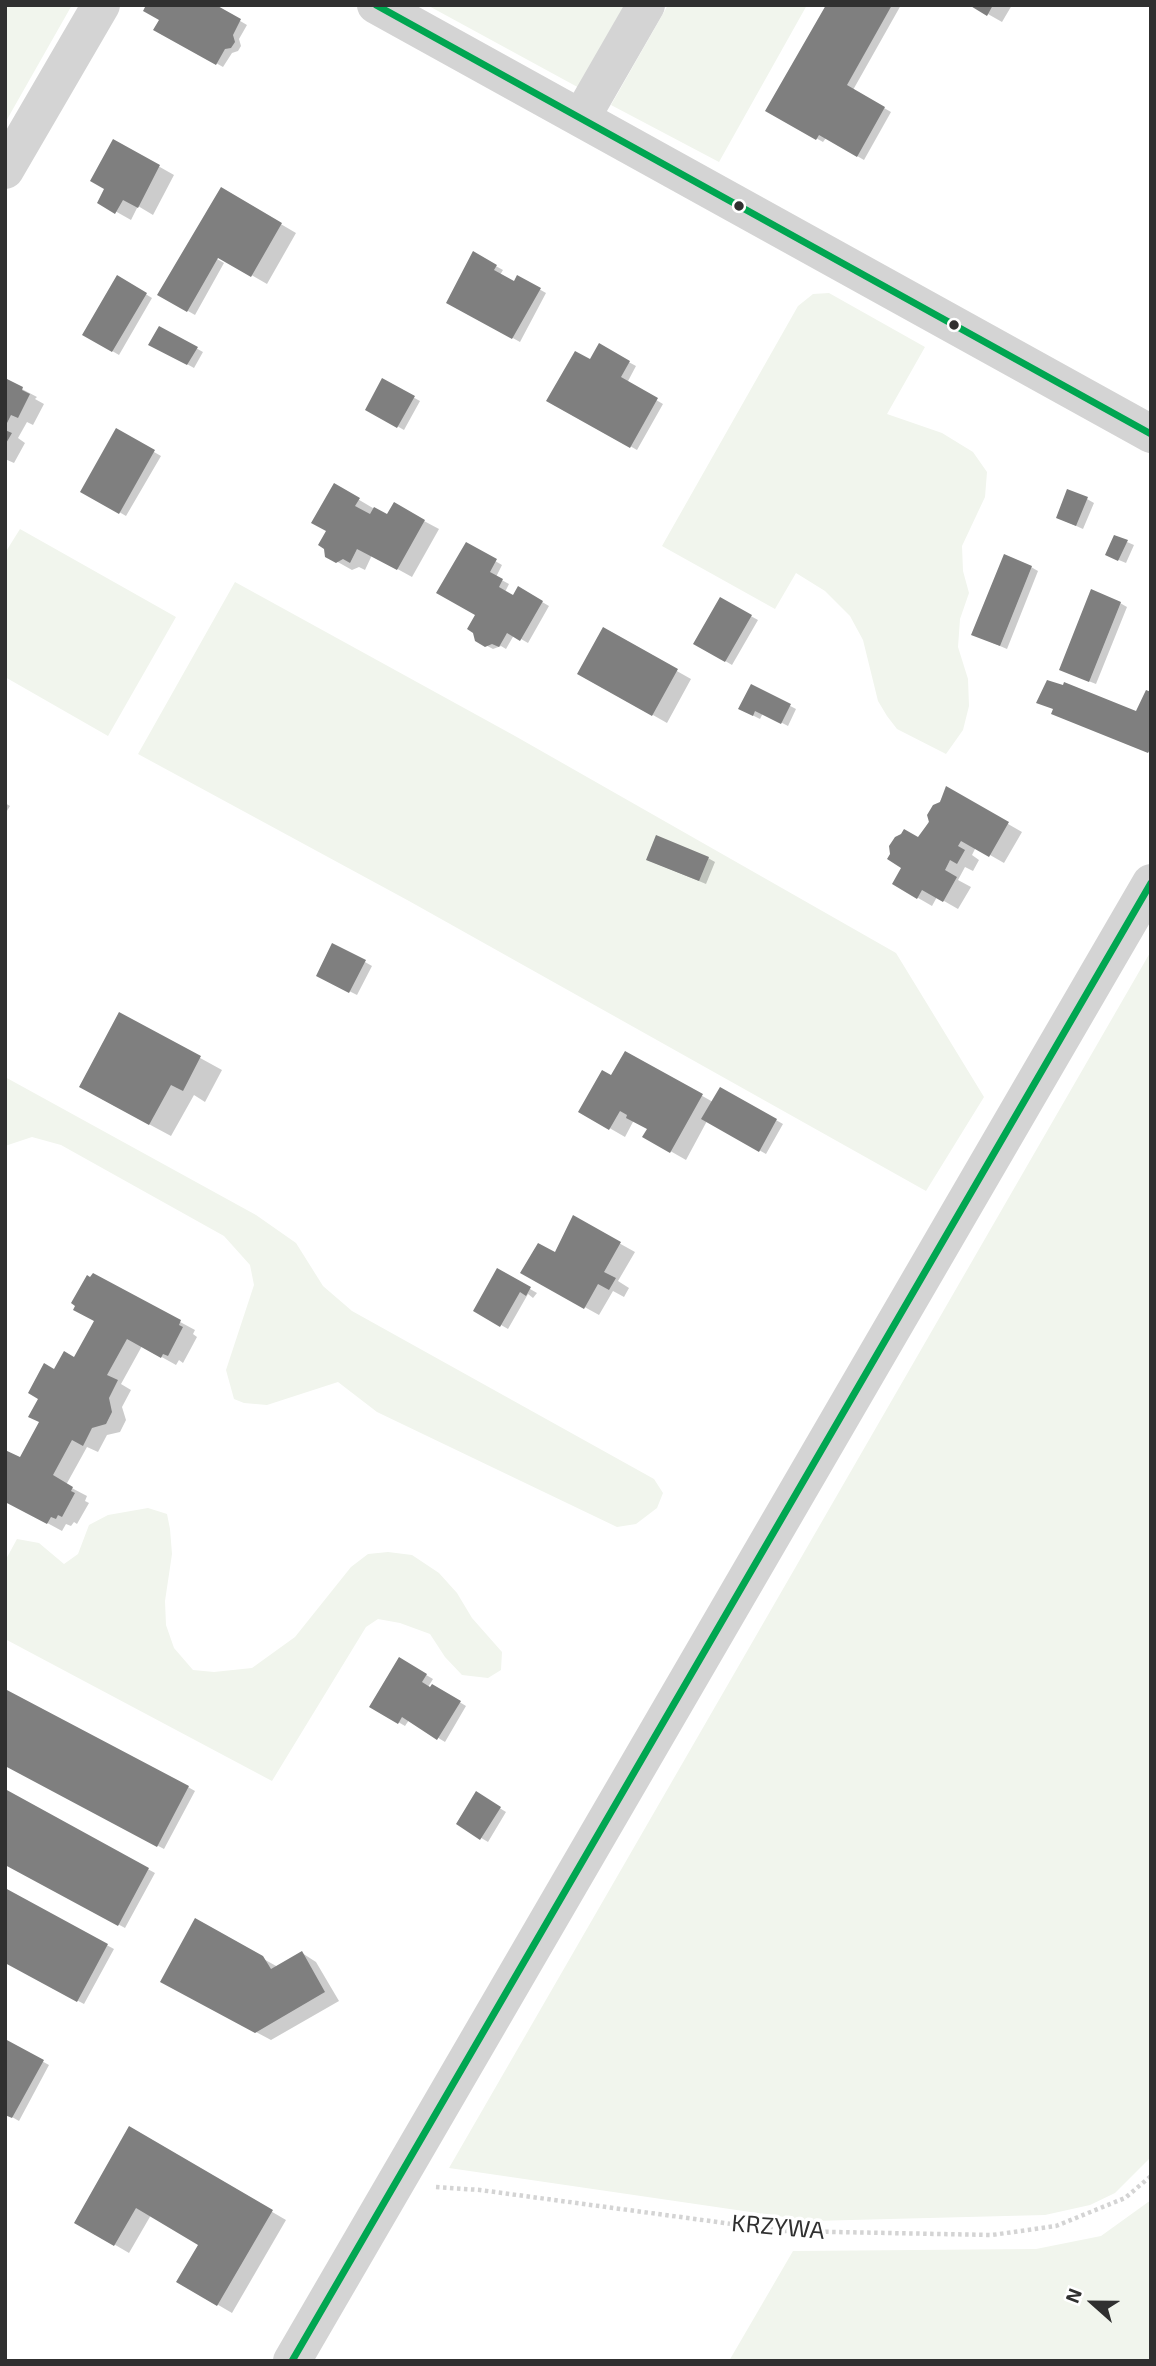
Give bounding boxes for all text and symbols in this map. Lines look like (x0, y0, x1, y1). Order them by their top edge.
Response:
unlabelled marker (732, 199, 746, 213)
unlabelled marker (947, 318, 961, 332)
street label: KRZYWA (730, 2209, 826, 2245)
north arrow (1058, 2268, 1128, 2338)
text: N (1060, 2285, 1086, 2306)

